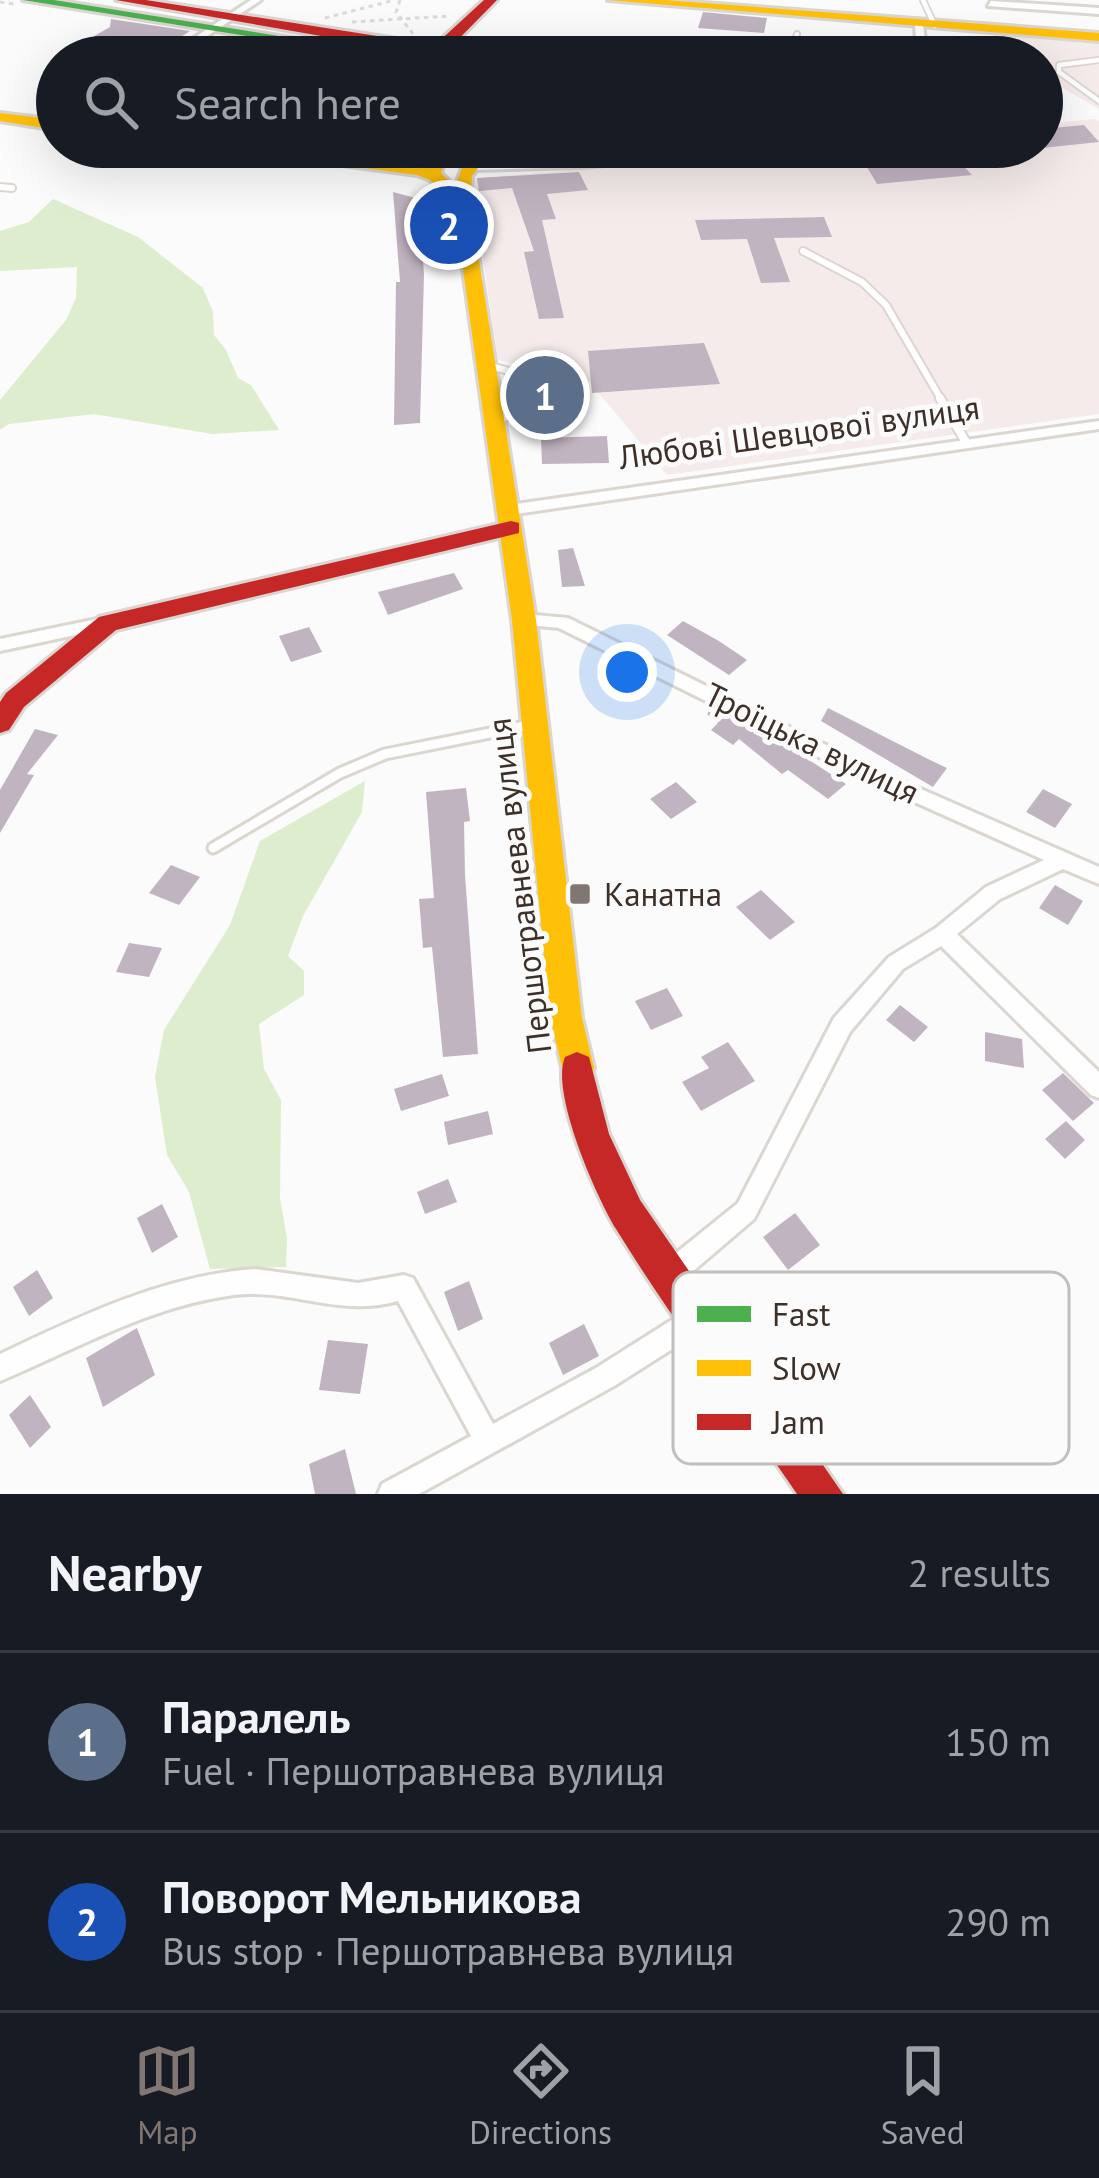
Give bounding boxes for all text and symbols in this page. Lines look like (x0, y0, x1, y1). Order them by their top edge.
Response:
search box (36, 36, 1063, 168)
icon: search (78, 69, 144, 135)
text: Search here (174, 73, 401, 131)
pin: 2 (410, 180, 488, 270)
pin: 1 (506, 350, 584, 440)
street label: Любові Шевцової вулиця (615, 385, 982, 478)
your location (597, 642, 657, 702)
street label: Троїцька вулиця (698, 672, 927, 813)
street label: Першотравнева вулиця (477, 716, 560, 1056)
place label: Канатна (604, 872, 722, 915)
marker: Канатна (567, 881, 593, 907)
legend (673, 1272, 1069, 1464)
text: Fast (772, 1292, 831, 1335)
text: Slow (772, 1346, 841, 1389)
text: Jam (770, 1400, 825, 1443)
text: Nearby (48, 1539, 202, 1605)
text: 2 results (908, 1547, 1051, 1598)
text: Паралель (162, 1687, 350, 1745)
text: 1 (76, 1716, 98, 1767)
text: 150 m (945, 1716, 1051, 1767)
text: Fuel · Першотравнева вулиця (162, 1745, 665, 1796)
text: Поворот Мельникова (162, 1867, 582, 1925)
text: 2 (76, 1896, 98, 1947)
text: 290 m (945, 1896, 1051, 1947)
text: Bus stop · Першотравнева вулиця (162, 1925, 734, 1976)
tab: Map (134, 2038, 200, 2153)
tab: Directions (469, 2038, 612, 2153)
tab: Saved (881, 2038, 965, 2153)

